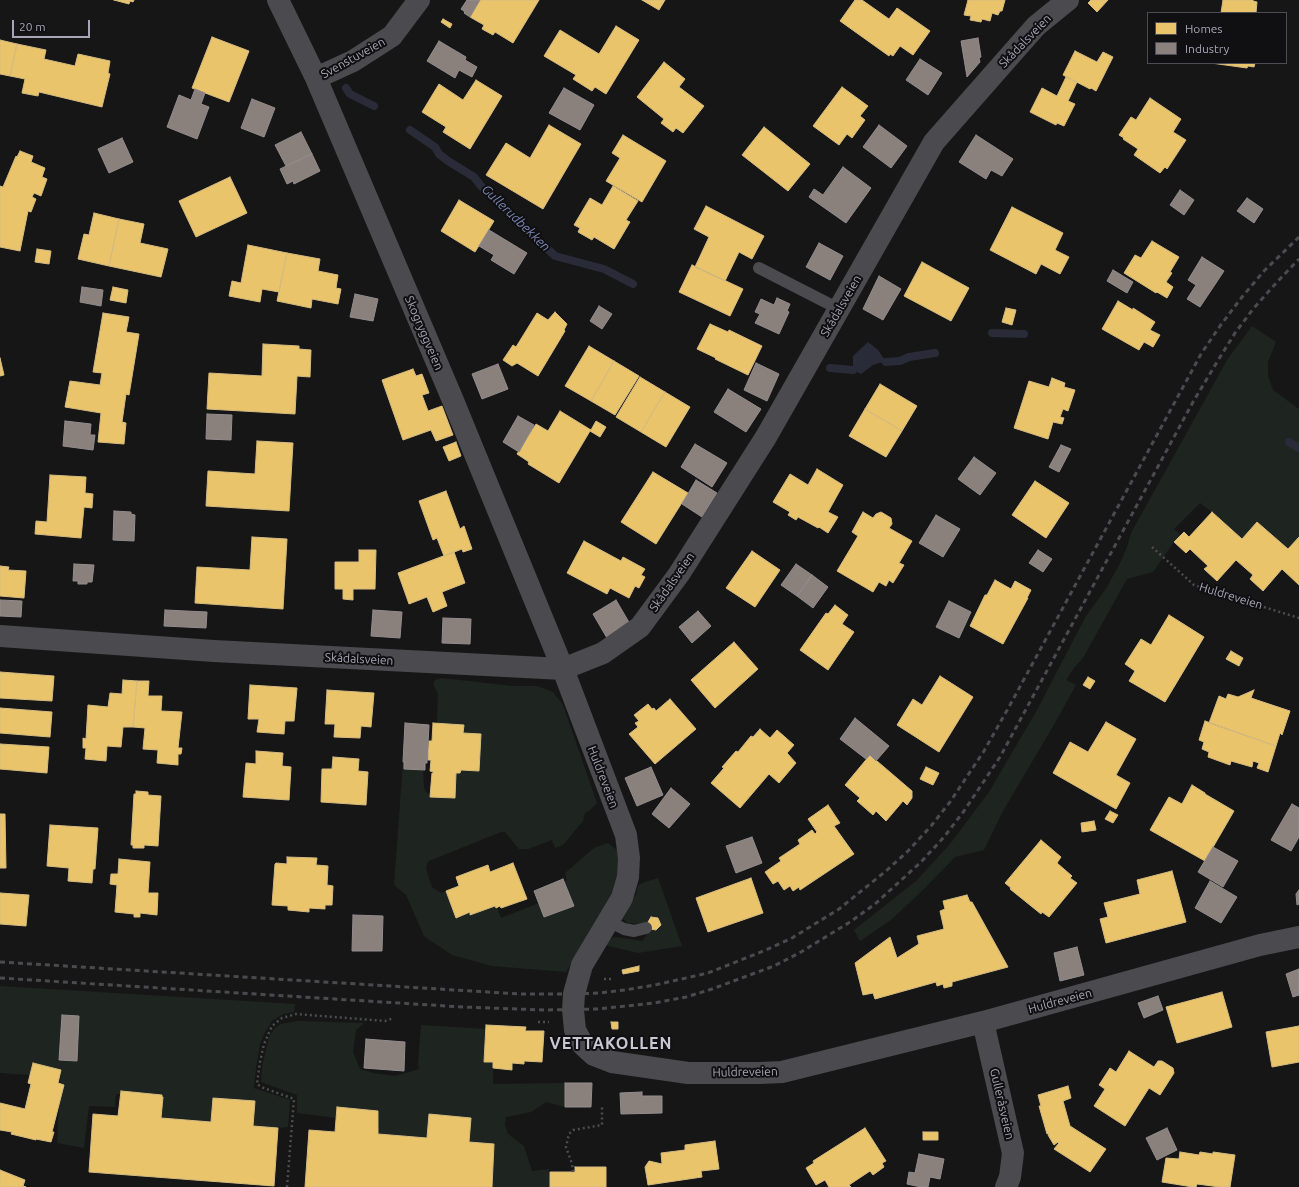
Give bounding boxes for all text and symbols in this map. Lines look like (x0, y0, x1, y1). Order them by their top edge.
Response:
street label: Skådalsveien (996, 11, 1054, 71)
scale bar (14, 12, 92, 38)
legend (1147, 12, 1287, 64)
text: 20 m (19, 20, 46, 33)
text: Homes (1185, 22, 1223, 35)
street label: Svenstuveien (318, 34, 388, 82)
text: Industry (1185, 42, 1229, 55)
water label: Gullerudbekken (479, 181, 553, 255)
street label: Skådalsveien (818, 273, 864, 339)
street label: Skogryggveien (402, 294, 446, 372)
street label: Skådalsveien (646, 550, 698, 614)
street label: Huldreveien (1198, 580, 1264, 612)
street label: Skådalsveien (324, 650, 394, 668)
street label: Huldreveien (585, 744, 621, 810)
street label: Huldreveien (1027, 986, 1093, 1016)
district label: VETTAKOLLEN (550, 1034, 672, 1054)
street label: Huldreveien (712, 1064, 778, 1080)
street label: Gulleråsveien (987, 1067, 1017, 1141)

